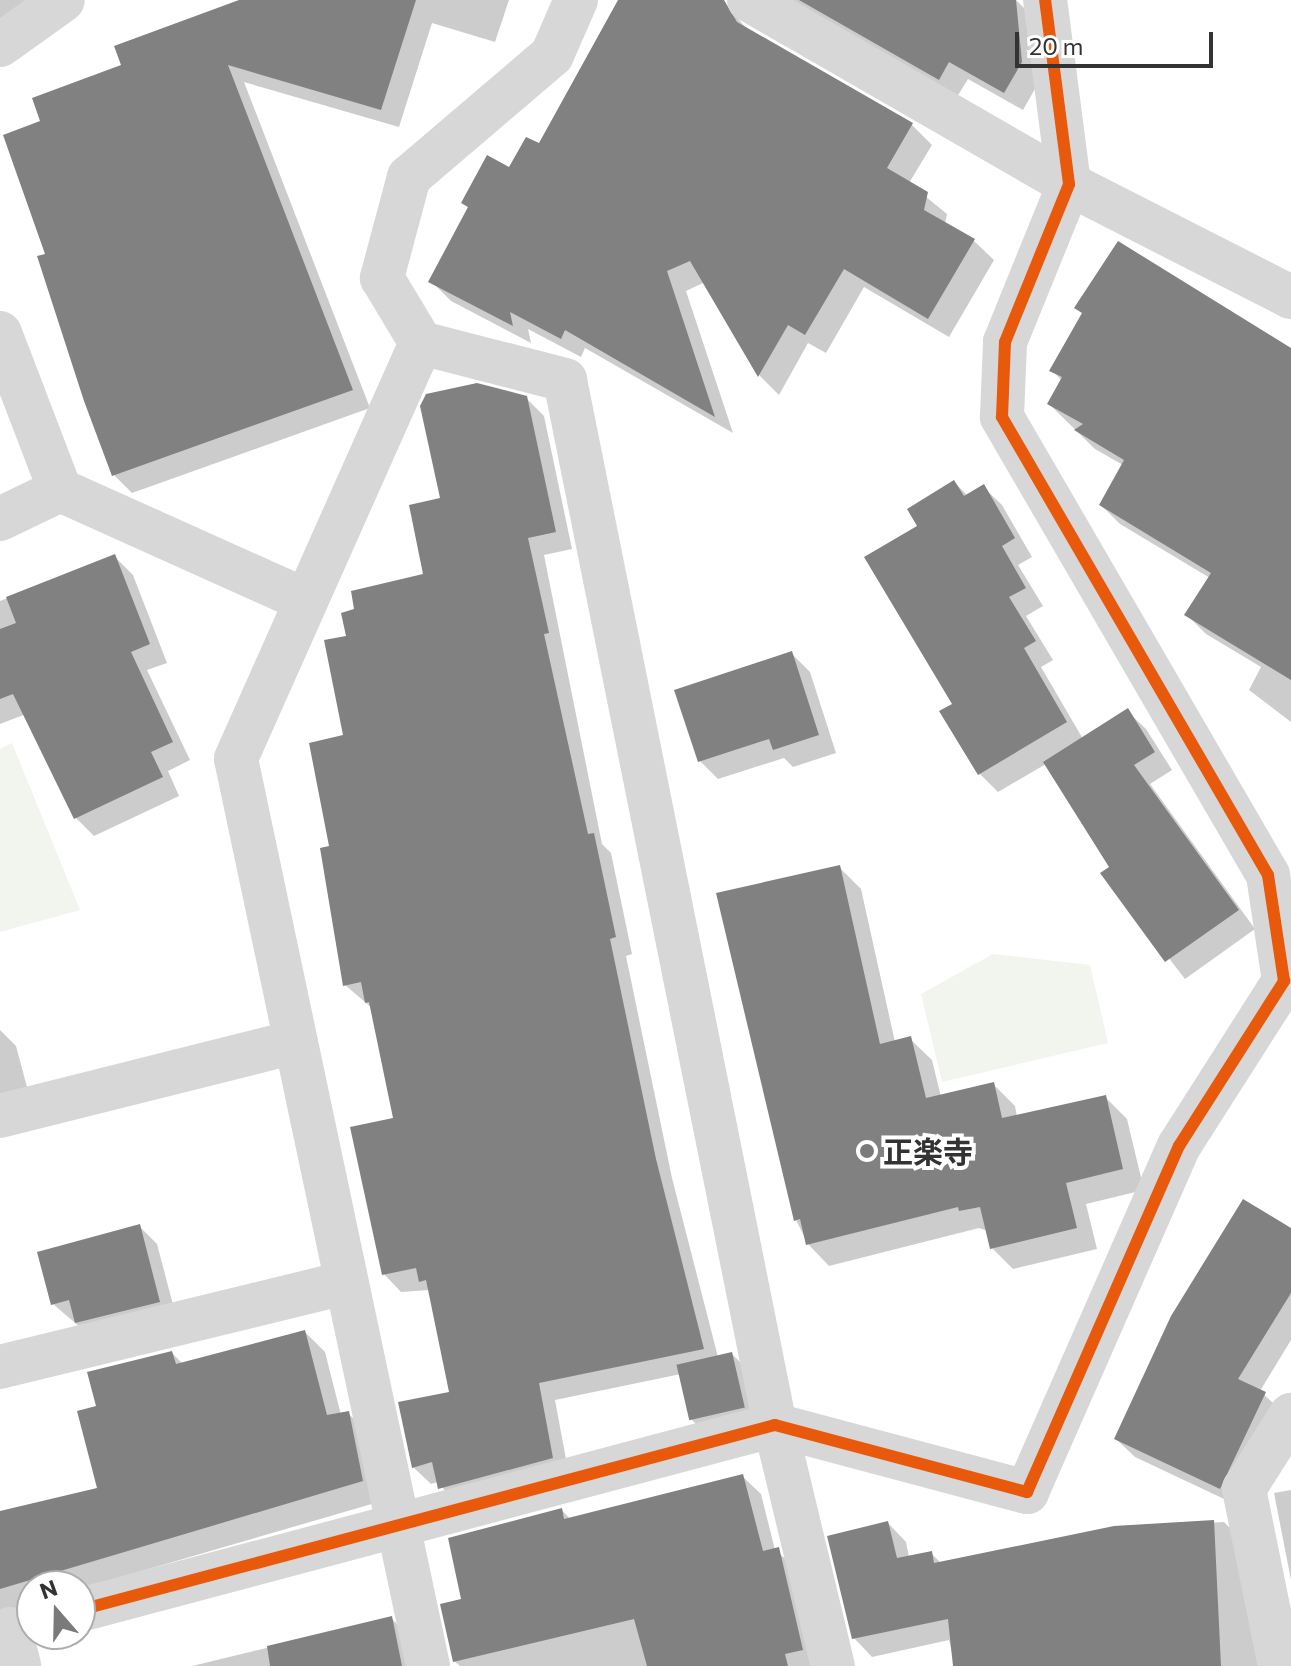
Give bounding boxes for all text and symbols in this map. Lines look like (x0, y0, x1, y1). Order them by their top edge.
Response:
scale bar (1019, 16, 1217, 66)
text: 20 m (1029, 31, 1083, 60)
place label: 正楽寺 (883, 1133, 973, 1169)
marker: 正楽寺 (858, 1142, 876, 1160)
north arrow (16, 1570, 96, 1650)
text: N (36, 1573, 61, 1604)

